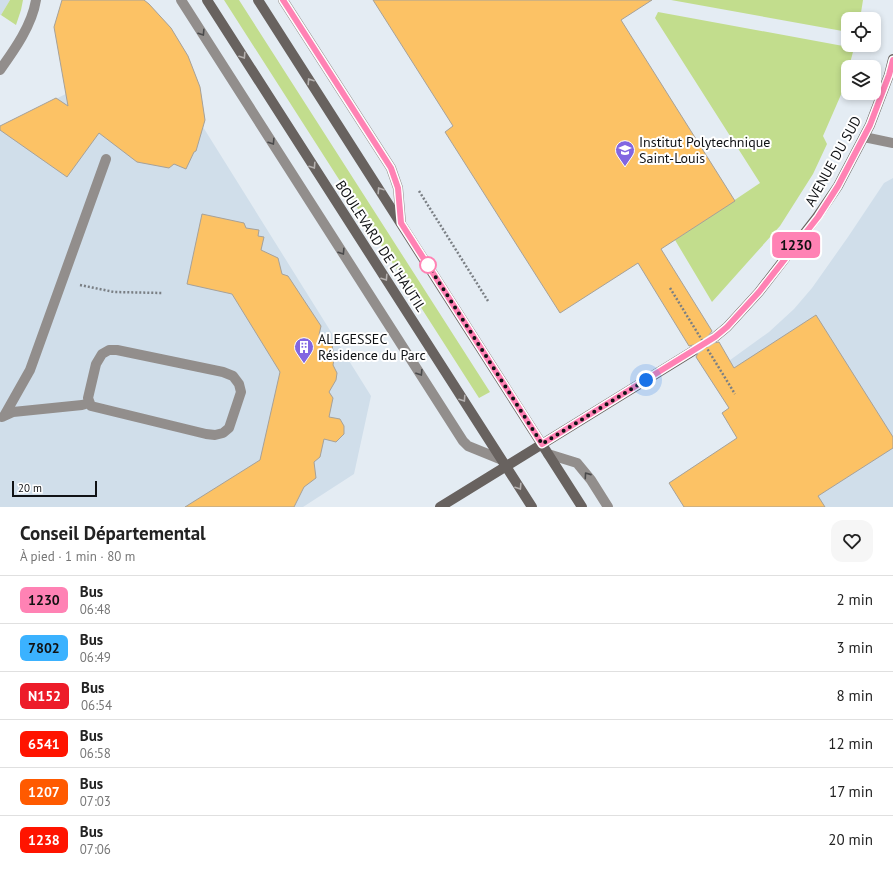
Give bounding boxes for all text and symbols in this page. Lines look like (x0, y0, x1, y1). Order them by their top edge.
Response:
map controls (841, 12, 881, 100)
button: locate (841, 12, 881, 52)
one-way arrow (198, 29, 205, 36)
one-way arrow (238, 52, 245, 59)
button: layers (841, 60, 881, 100)
one-way arrow (307, 78, 314, 85)
street label: AVENUE DU SUD (801, 113, 865, 209)
place label: Institut Polytechnique Saint-Louis (639, 133, 770, 167)
one-way arrow (268, 138, 275, 145)
school or university icon: Institut Polytechnique Saint-Louis (614, 139, 636, 167)
one-way arrow (308, 162, 316, 169)
street label: BOULEVARD DE L'HAUTIL (332, 177, 430, 315)
one-way arrow (377, 187, 385, 194)
line badge: 1230 (768, 232, 824, 258)
text: 1230 (780, 236, 812, 254)
one-way arrow (337, 248, 345, 255)
unlabelled marker (419, 256, 437, 274)
one-way arrow (380, 274, 388, 281)
place label: ALEGESSEC Résidence du Parc (318, 330, 426, 364)
building icon: ALEGESSEC Résidence du Parc (293, 336, 315, 364)
one-way arrow (415, 369, 422, 376)
your location (636, 370, 656, 390)
one-way arrow (458, 395, 465, 402)
one-way arrow (585, 472, 592, 479)
scale bar (12, 479, 97, 498)
text: 20 m (18, 481, 42, 495)
one-way arrow (514, 483, 521, 490)
button: heart (831, 520, 873, 562)
text: Conseil Départemental (20, 521, 206, 545)
text: À pied · 1 min · 80 m (20, 548, 135, 565)
text: Bus (80, 582, 103, 601)
text: 2 min (836, 590, 873, 609)
text: 1230 (28, 591, 60, 609)
text: 06:48 (80, 601, 111, 618)
text: Bus (80, 630, 103, 649)
text: 3 min (836, 638, 873, 657)
text: 7802 (28, 639, 60, 657)
text: 06:49 (80, 649, 111, 666)
text: Bus (81, 678, 104, 697)
text: 8 min (836, 686, 873, 705)
text: N152 (28, 687, 61, 705)
text: 06:54 (81, 697, 112, 714)
text: Bus (80, 726, 103, 745)
text: 12 min (828, 734, 873, 753)
text: 6541 (28, 735, 60, 753)
text: 06:58 (80, 745, 111, 762)
text: Bus (80, 774, 103, 793)
text: 17 min (829, 782, 873, 801)
text: 1207 (28, 783, 60, 801)
text: 07:03 (80, 793, 111, 810)
text: Bus (80, 822, 103, 841)
text: 20 min (828, 830, 873, 849)
text: 1238 (28, 831, 60, 849)
text: 07:06 (80, 841, 111, 858)

